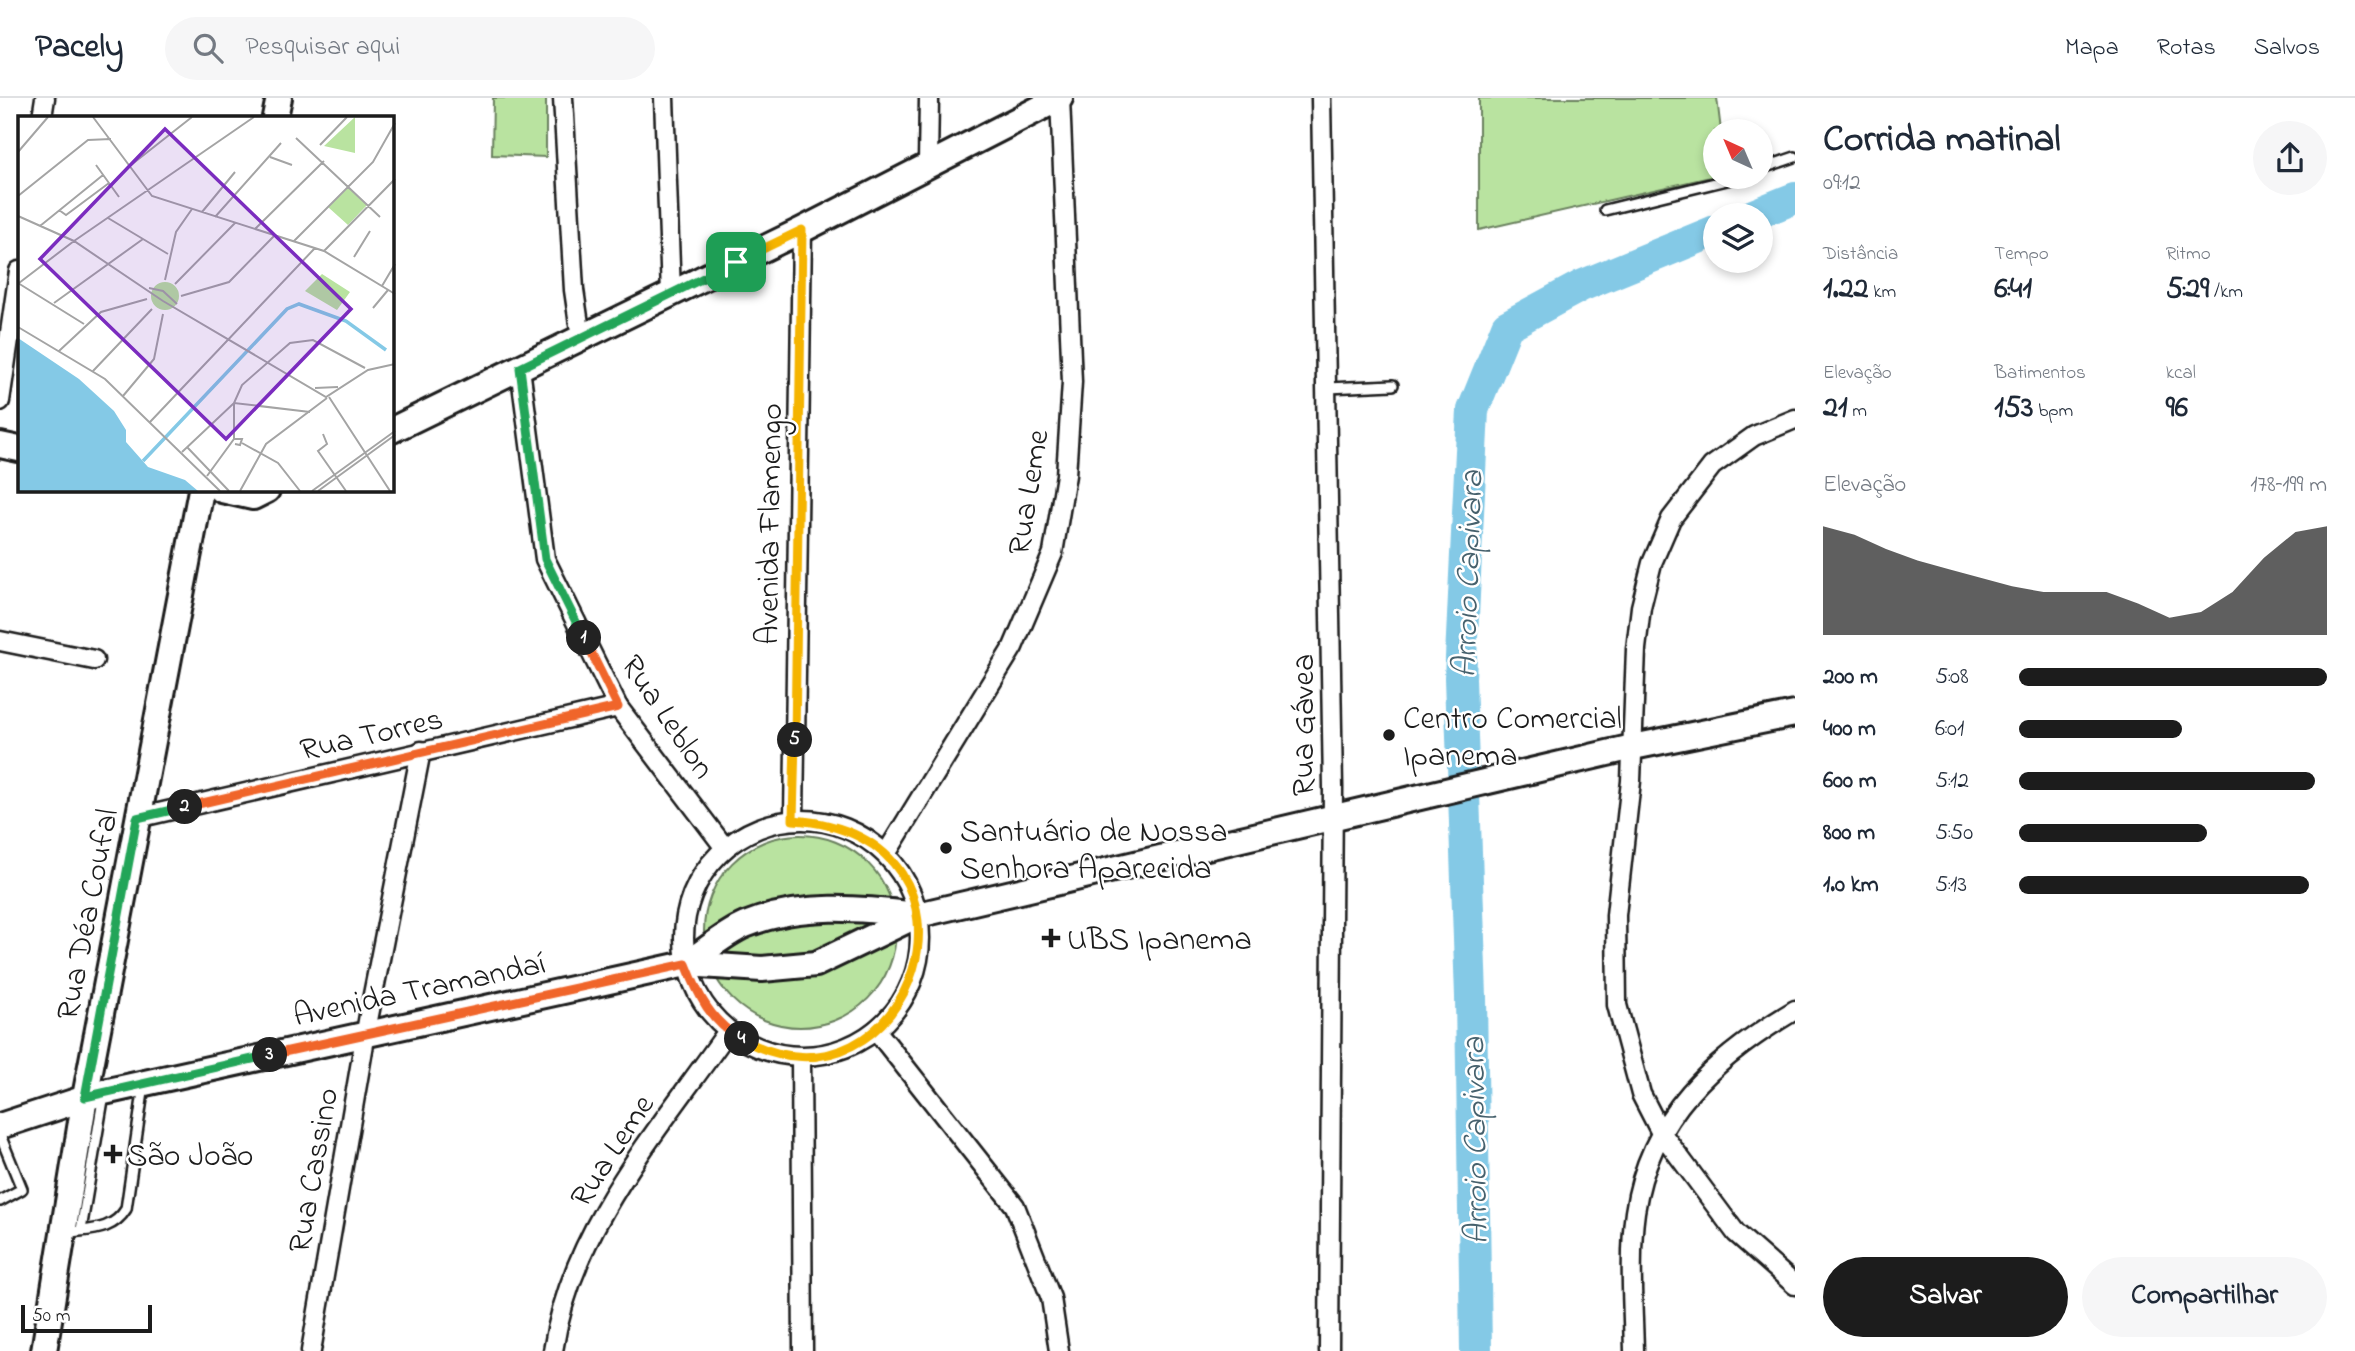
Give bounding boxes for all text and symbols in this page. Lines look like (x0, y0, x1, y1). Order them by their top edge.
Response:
search box (165, 17, 655, 80)
text: Pacely (35, 24, 123, 72)
icon: search (189, 29, 227, 67)
text: Pesquisar aqui (245, 29, 400, 67)
text: Mapa (2065, 31, 2119, 66)
text: Rotas (2157, 31, 2216, 66)
text: Salvos (2254, 31, 2320, 66)
text: Corrida matinal (1823, 113, 2061, 169)
inset map (18, 116, 394, 492)
north arrow (1703, 119, 1773, 189)
map controls (1703, 119, 1773, 273)
button: share (2253, 121, 2327, 195)
text: 09:12 (1823, 167, 1861, 200)
button: layers (1703, 203, 1773, 273)
pin (706, 232, 766, 292)
text: Distância (1823, 241, 1898, 268)
text: Tempo (1994, 241, 2049, 268)
text: Ritmo (2166, 241, 2211, 268)
icon: arrive (717, 243, 755, 281)
text: 1.22 (1823, 268, 1868, 312)
text: 6:41 (1994, 268, 2032, 312)
text: 5:29 (2166, 268, 2209, 312)
text: km (1868, 279, 1896, 306)
text: /km (2209, 279, 2243, 306)
text: Elevação (1823, 360, 1892, 387)
text: Batimentos (1994, 360, 2086, 387)
text: kcal (2166, 360, 2196, 387)
text: 21 (1823, 387, 1847, 431)
text: 153 (1994, 387, 2033, 431)
text: 96 (2166, 387, 2188, 431)
text: m (1847, 398, 1867, 425)
text: bpm (2033, 398, 2073, 425)
street label: Avenida Flamengo (746, 403, 797, 645)
street label: Rua Leme (997, 426, 1064, 559)
water label: Arroio Capivara (1442, 468, 1498, 679)
text: Elevação (1823, 469, 1906, 502)
text: 178–199 m (2250, 469, 2327, 502)
pin: 1 (566, 620, 602, 656)
text: 1 (580, 624, 587, 651)
street label: Rua Leblon (607, 646, 725, 790)
street label: Rua Gávea (1282, 654, 1329, 796)
text: 200 m (1823, 661, 1878, 694)
text: 5:08 (1935, 661, 1969, 694)
street label: Rua Torres (296, 697, 448, 776)
place label: Centro Comercial Ipanema (1403, 697, 1622, 781)
text: 400 m (1823, 713, 1876, 746)
text: 6:01 (1935, 713, 1964, 746)
pin: 5 (778, 722, 812, 758)
text: 5 (789, 726, 800, 753)
marker: Centro Comercial Ipanema (1381, 727, 1397, 743)
text: 600 m (1823, 765, 1877, 798)
text: 5:12 (1935, 765, 1969, 798)
pin: 2 (168, 790, 202, 824)
text: 2 (180, 793, 189, 820)
street label: Rua Déa Coufal (46, 805, 133, 1024)
place label: Santuário de Nossa Senhora Aparecida (960, 810, 1228, 894)
text: 800 m (1823, 817, 1875, 850)
text: 5:50 (1935, 817, 1973, 850)
marker: Santuário de Nossa Senhora Aparecida (938, 840, 954, 856)
text: 1.0 km (1823, 869, 1879, 902)
text: 5:13 (1935, 869, 1967, 902)
place label: UBS Ipanema (1067, 918, 1252, 965)
marker: UBS Ipanema (1041, 928, 1061, 948)
street label: Avenida Tramandaí (289, 942, 550, 1041)
pin: 4 (724, 1021, 760, 1056)
text: 4 (738, 1025, 745, 1052)
water label: Arroio Capivara (1451, 1035, 1503, 1245)
pin: 3 (252, 1038, 288, 1072)
text: 3 (266, 1041, 273, 1068)
street label: Rua Cassino (278, 1084, 353, 1257)
street label: Rua Leme (560, 1085, 668, 1218)
place label: São João (127, 1134, 253, 1181)
marker: São João (105, 1146, 121, 1162)
button: Salvar (1823, 1257, 2068, 1337)
button: Compartilhar (2082, 1257, 2327, 1337)
scale bar (21, 1302, 152, 1334)
text: 50 m (32, 1303, 71, 1330)

